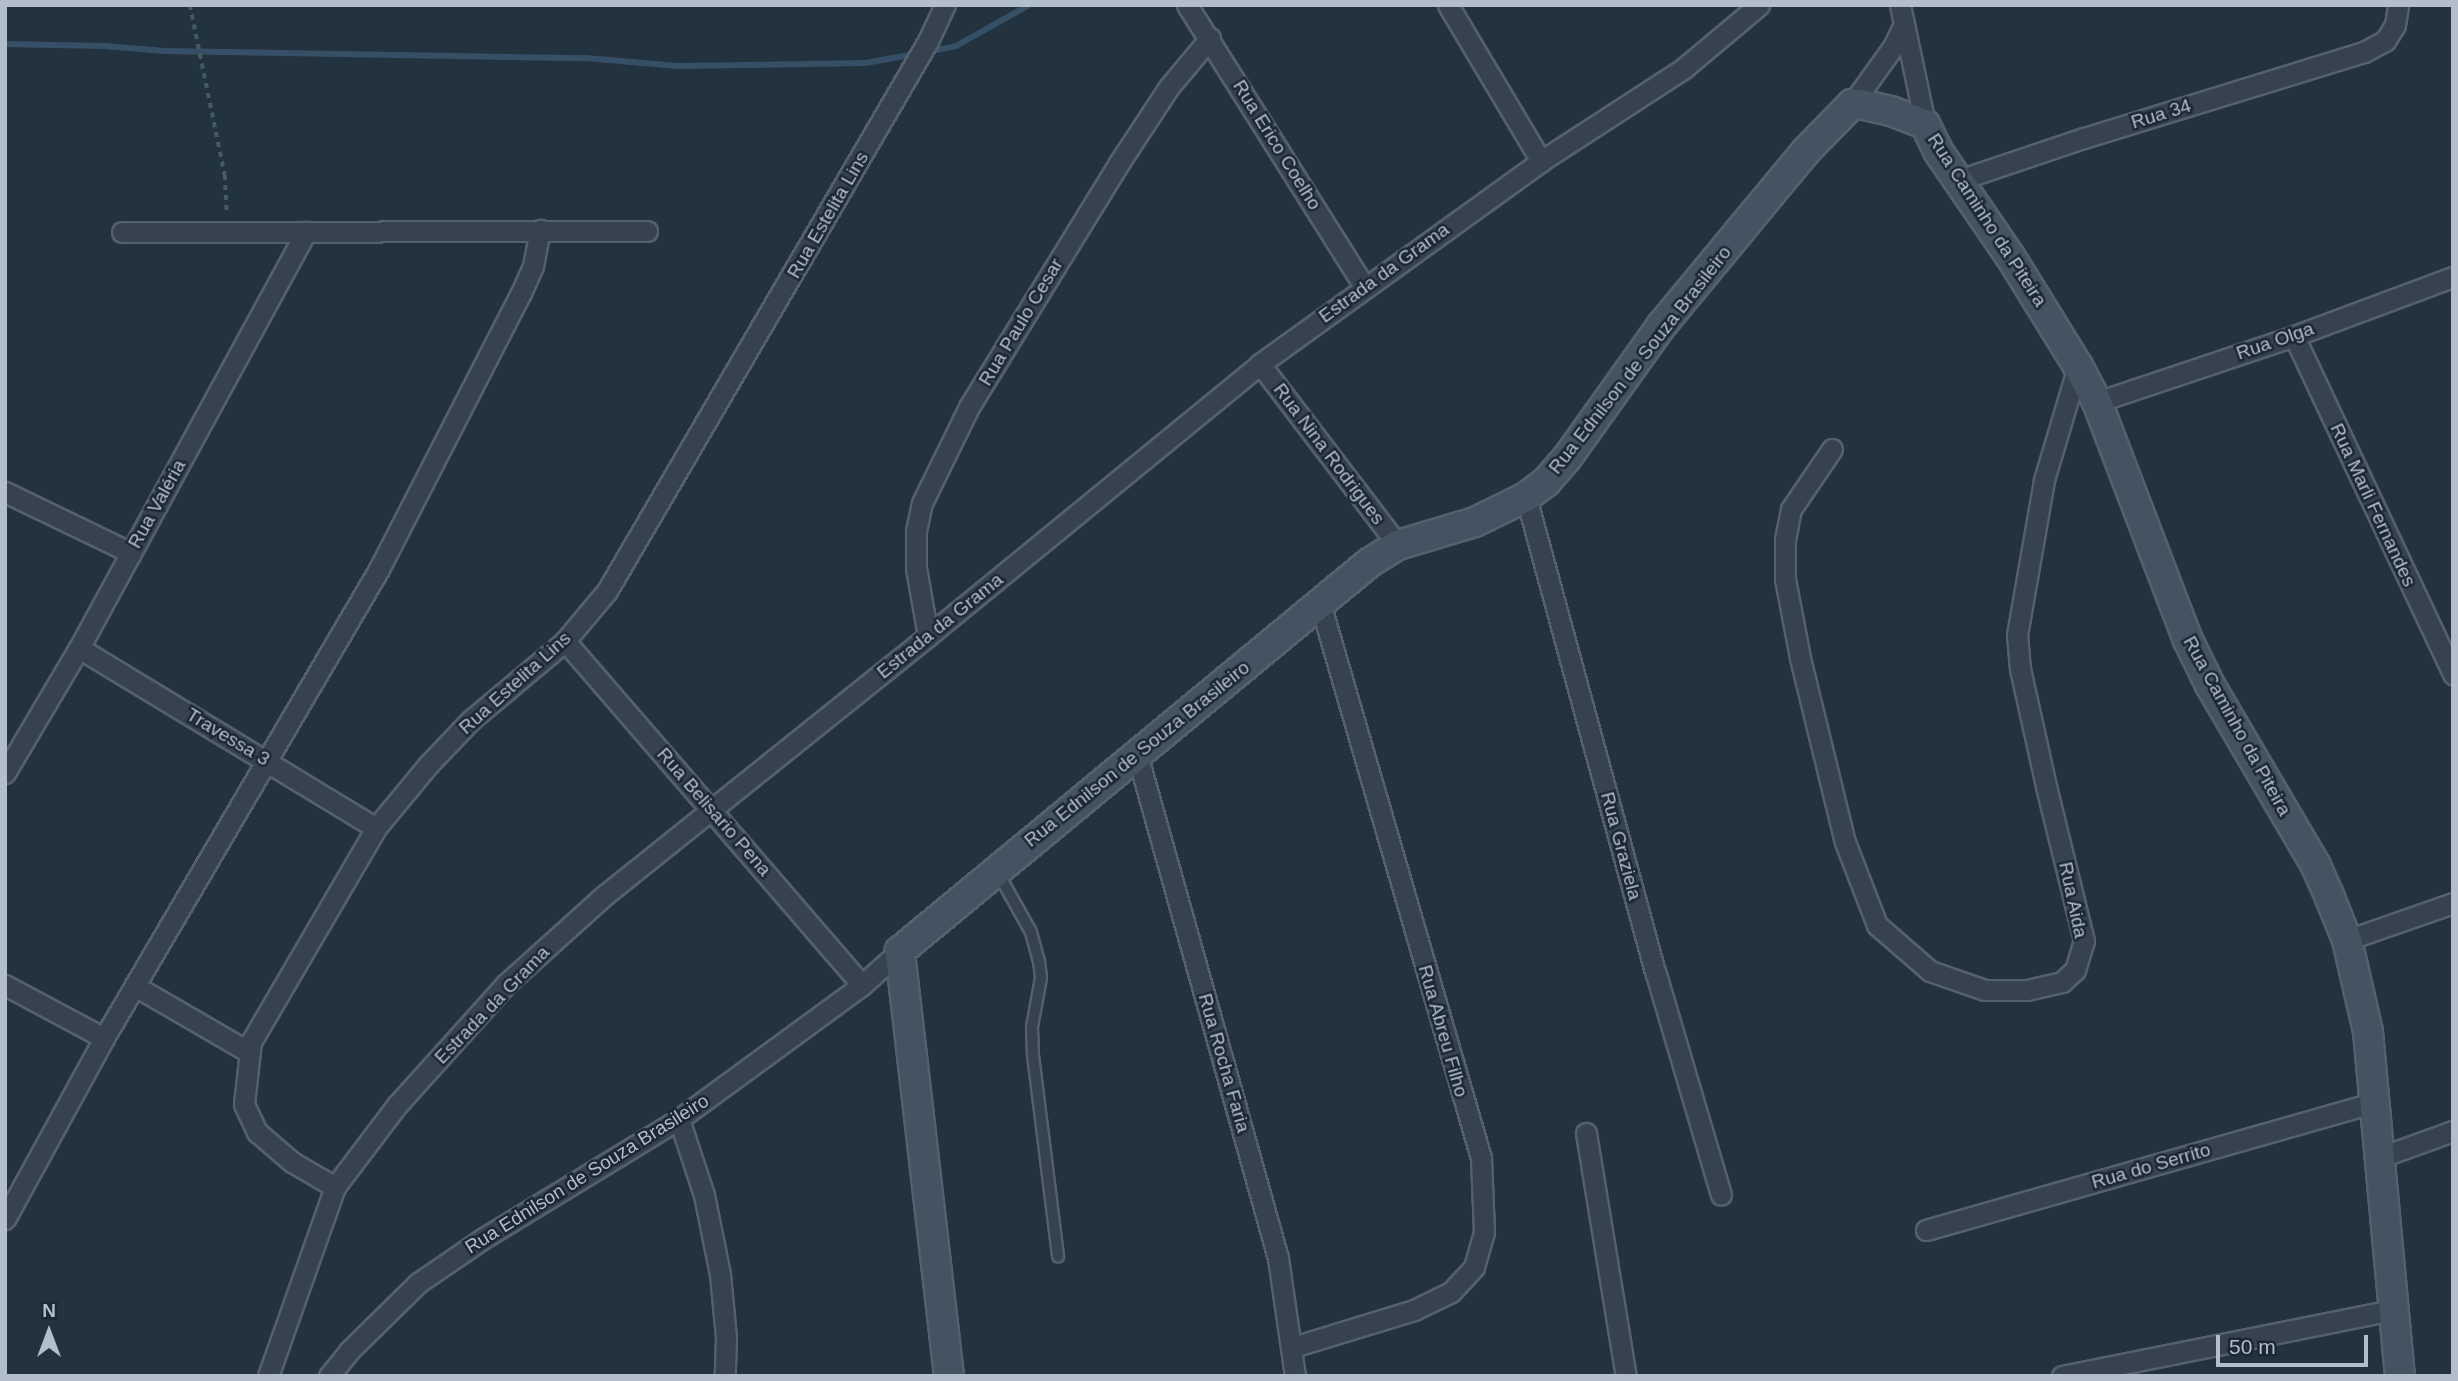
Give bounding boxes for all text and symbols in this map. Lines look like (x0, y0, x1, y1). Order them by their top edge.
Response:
street label: Rua Erico Coelho (1228, 76, 1326, 214)
street label: Rua 34 (2128, 94, 2194, 134)
street label: Rua Caminho da Piteira (1923, 129, 2051, 311)
street label: Rua Estelita Lins (782, 148, 874, 282)
street label: Estrada da Grama (1315, 218, 1453, 328)
street label: Rua Ednilson de Souza Brasileiro (1544, 241, 1736, 479)
street label: Rua Paulo Cesar (974, 254, 1068, 390)
street label: Rua Olga (2233, 317, 2317, 365)
street label: Rua Nina Rodrigues (1268, 379, 1390, 529)
street label: Rua Marli Fernandes (2325, 420, 2421, 590)
street label: Rua Valéria (123, 456, 191, 552)
street label: Estrada da Grama (873, 568, 1007, 684)
street label: Rua Estelita Lins (454, 627, 576, 739)
street label: Rua Caminho da Piteira (2178, 632, 2296, 820)
street label: Rua Ednilson de Souza Brasileiro (1020, 656, 1254, 852)
street label: Travessa 3 (182, 703, 274, 771)
street label: Rua Belisario Pena (652, 743, 776, 881)
street label: Rua Graziela (1596, 789, 1646, 903)
street label: Rua Aida (2054, 859, 2092, 941)
street label: Estrada da Grama (430, 941, 554, 1069)
street label: Rua Abreu Filho (1413, 962, 1473, 1100)
street label: Rua Rocha Faria (1193, 991, 1255, 1135)
street label: Rua Ednilson de Souza Brasileiro (461, 1089, 713, 1259)
street label: Rua do Serrito (2089, 1138, 2213, 1194)
north arrow (14, 1297, 84, 1367)
text: N (42, 1300, 56, 1321)
scale bar (2220, 1322, 2372, 1366)
text: 50 m (2229, 1335, 2276, 1358)

